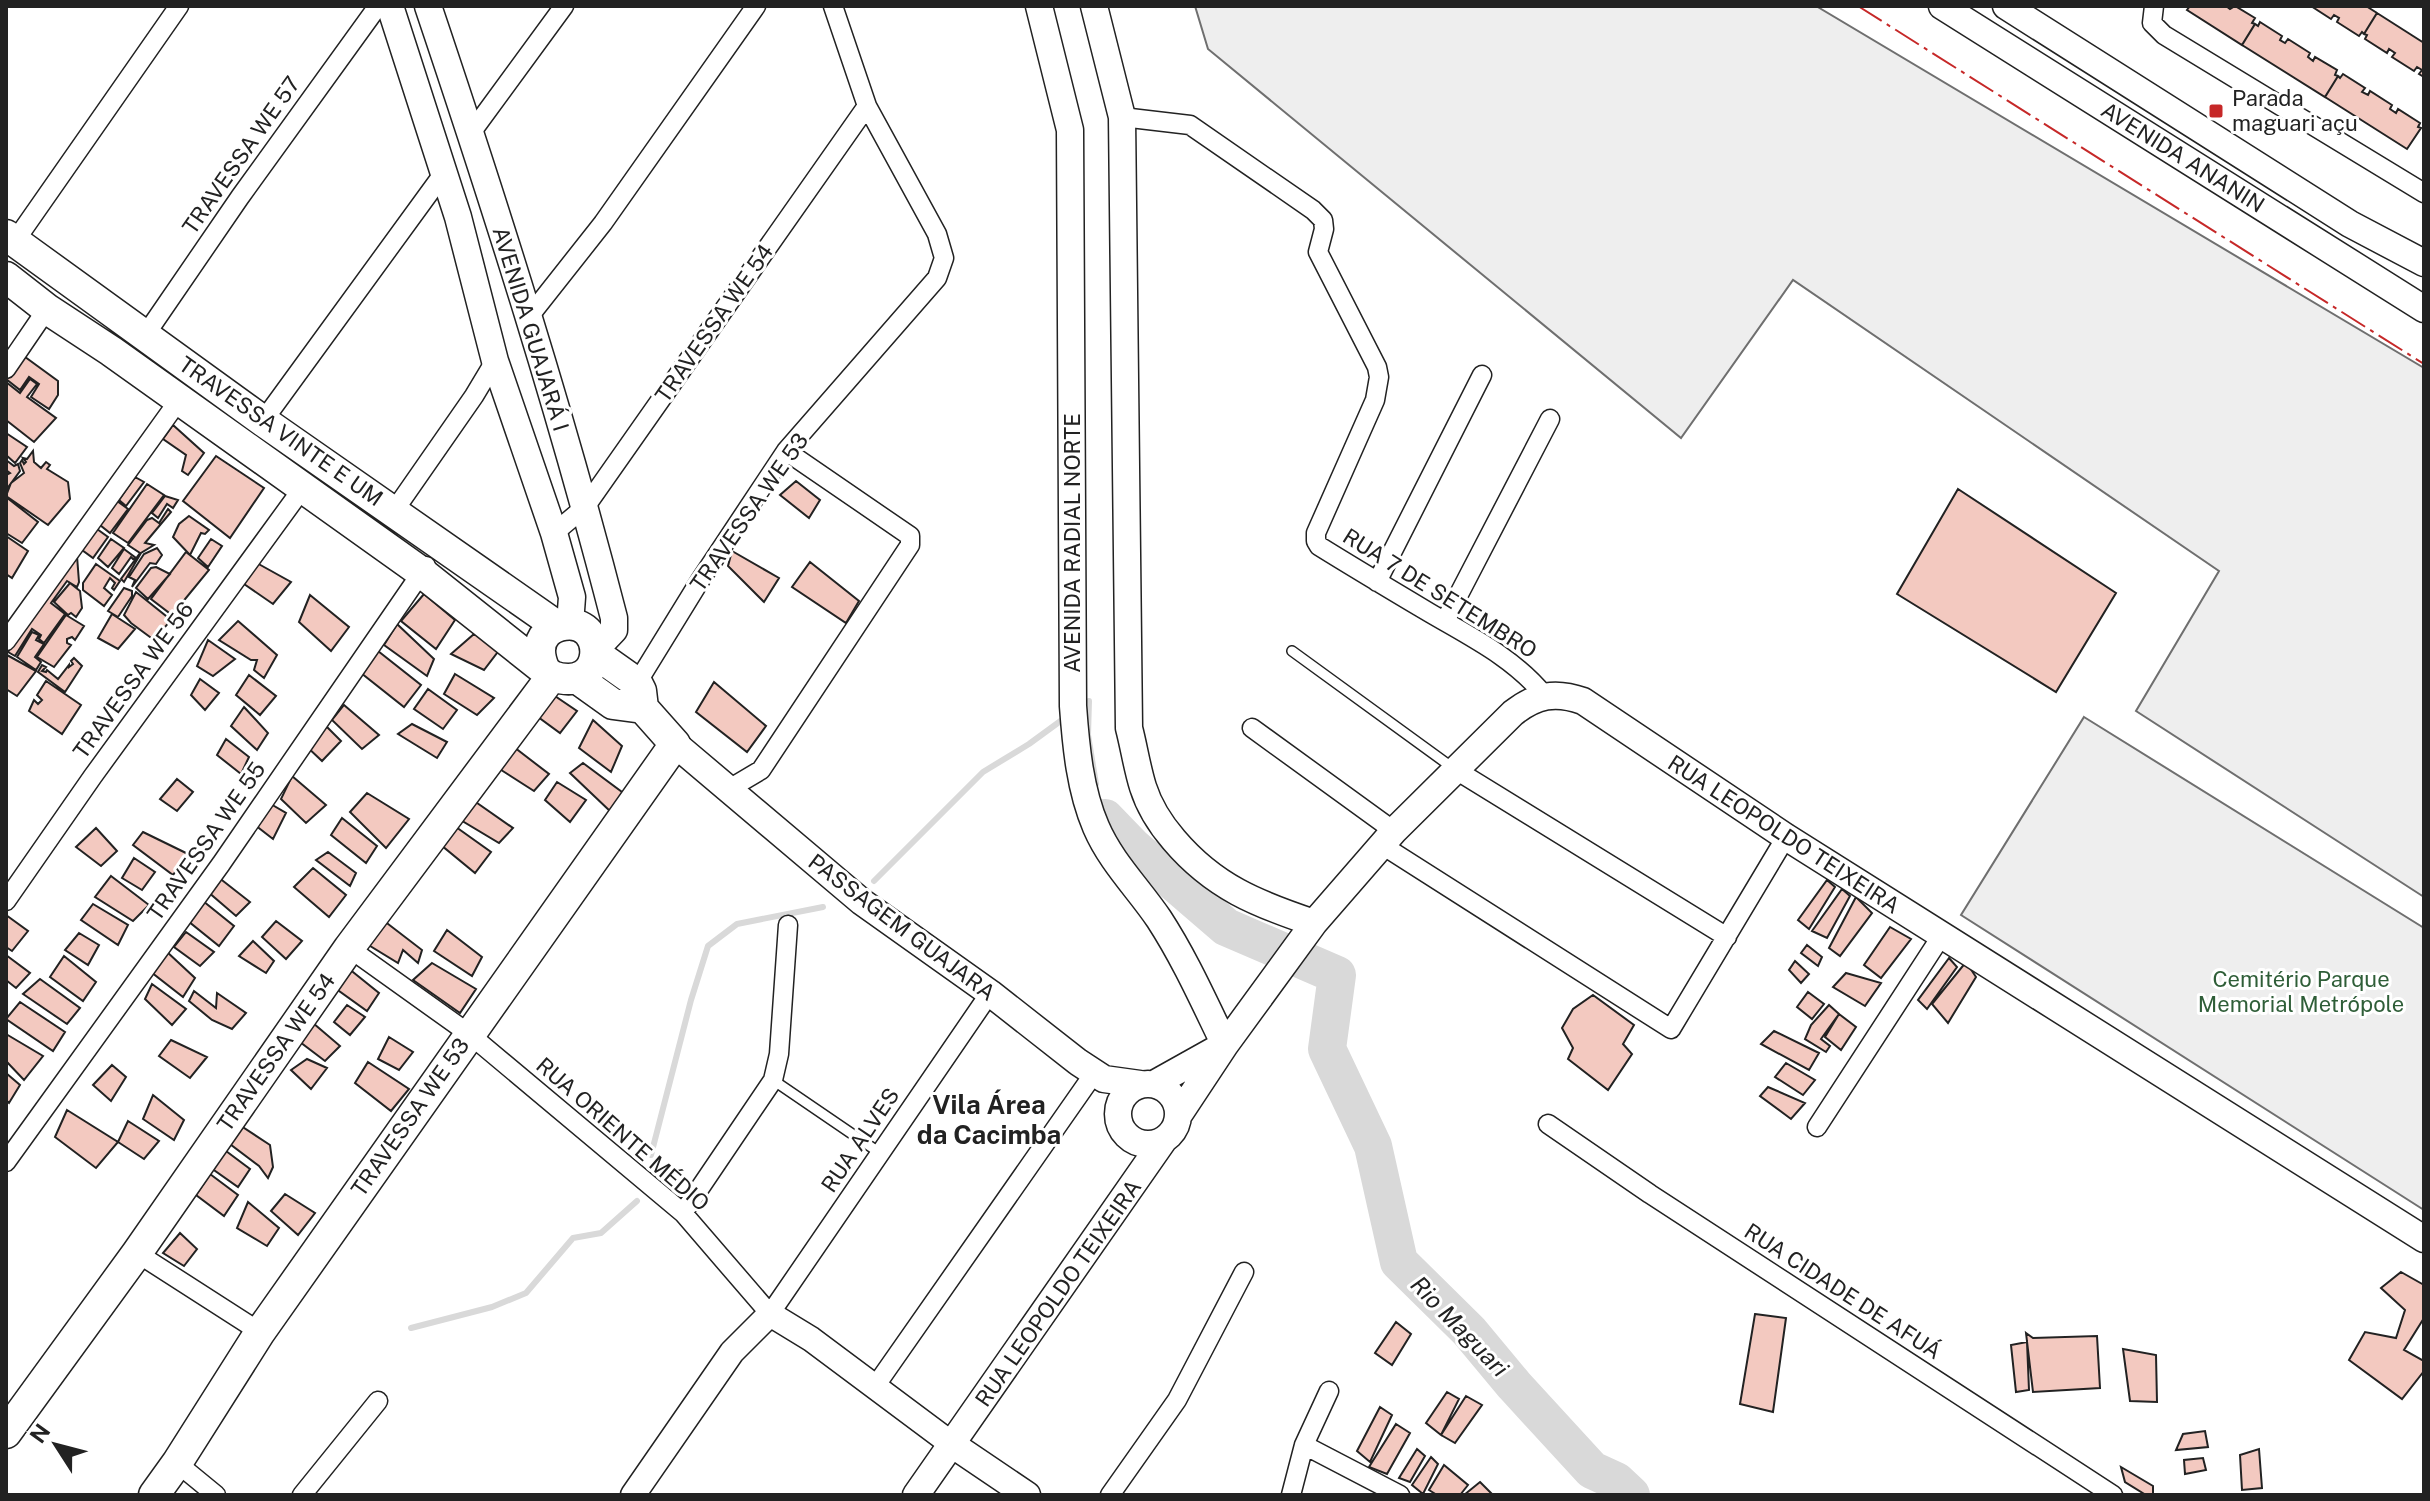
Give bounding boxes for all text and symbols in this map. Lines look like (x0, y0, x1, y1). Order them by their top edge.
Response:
street label: TRAVESSA WE 57 (177, 71, 305, 239)
place label: Parada maguari açu (2232, 85, 2358, 136)
street label: AVENIDA ANANIN (2097, 96, 2269, 218)
marker: Parada maguari açu (2207, 102, 2225, 120)
street label: AVENIDA GUAJARÁ I (488, 224, 574, 434)
street label: TRAVESSA WE 54 (650, 239, 778, 407)
street label: TRAVESSA VINTE E UM (174, 351, 388, 511)
street label: AVENIDA RADIAL NORTE (1059, 413, 1085, 673)
street label: TRAVESSA WE 53 (685, 428, 813, 596)
street label: RUA 7 DE SETEMBRO (1338, 523, 1542, 663)
street label: TRAVESSA WE 56 (67, 597, 199, 763)
street label: RUA LEOPOLDO TEIXEIRA (1663, 749, 1905, 919)
street label: TRAVESSA WE 55 (142, 757, 270, 925)
street label: PASSAGEM GUAJARA (803, 848, 1001, 1006)
park label: Cemitério Parque Memorial Metrópole (2198, 966, 2404, 1017)
street label: TRAVESSA WE 54 (212, 968, 340, 1136)
street label: TRAVESSA WE 53 (346, 1033, 474, 1201)
street label: RUA ORIENTE MÉDIO (531, 1052, 715, 1216)
street label: RUA ALVES (816, 1083, 904, 1197)
district label: Vila Área da Cacimba (917, 1089, 1061, 1150)
street label: RUA LEOPOLDO TEIXEIRA (970, 1175, 1146, 1411)
street label: RUA CIDADE DE AFUÁ (1740, 1218, 1946, 1364)
water label: Rio Maguari (1405, 1270, 1515, 1382)
north arrow (16, 1405, 96, 1485)
text: N (24, 1419, 55, 1448)

